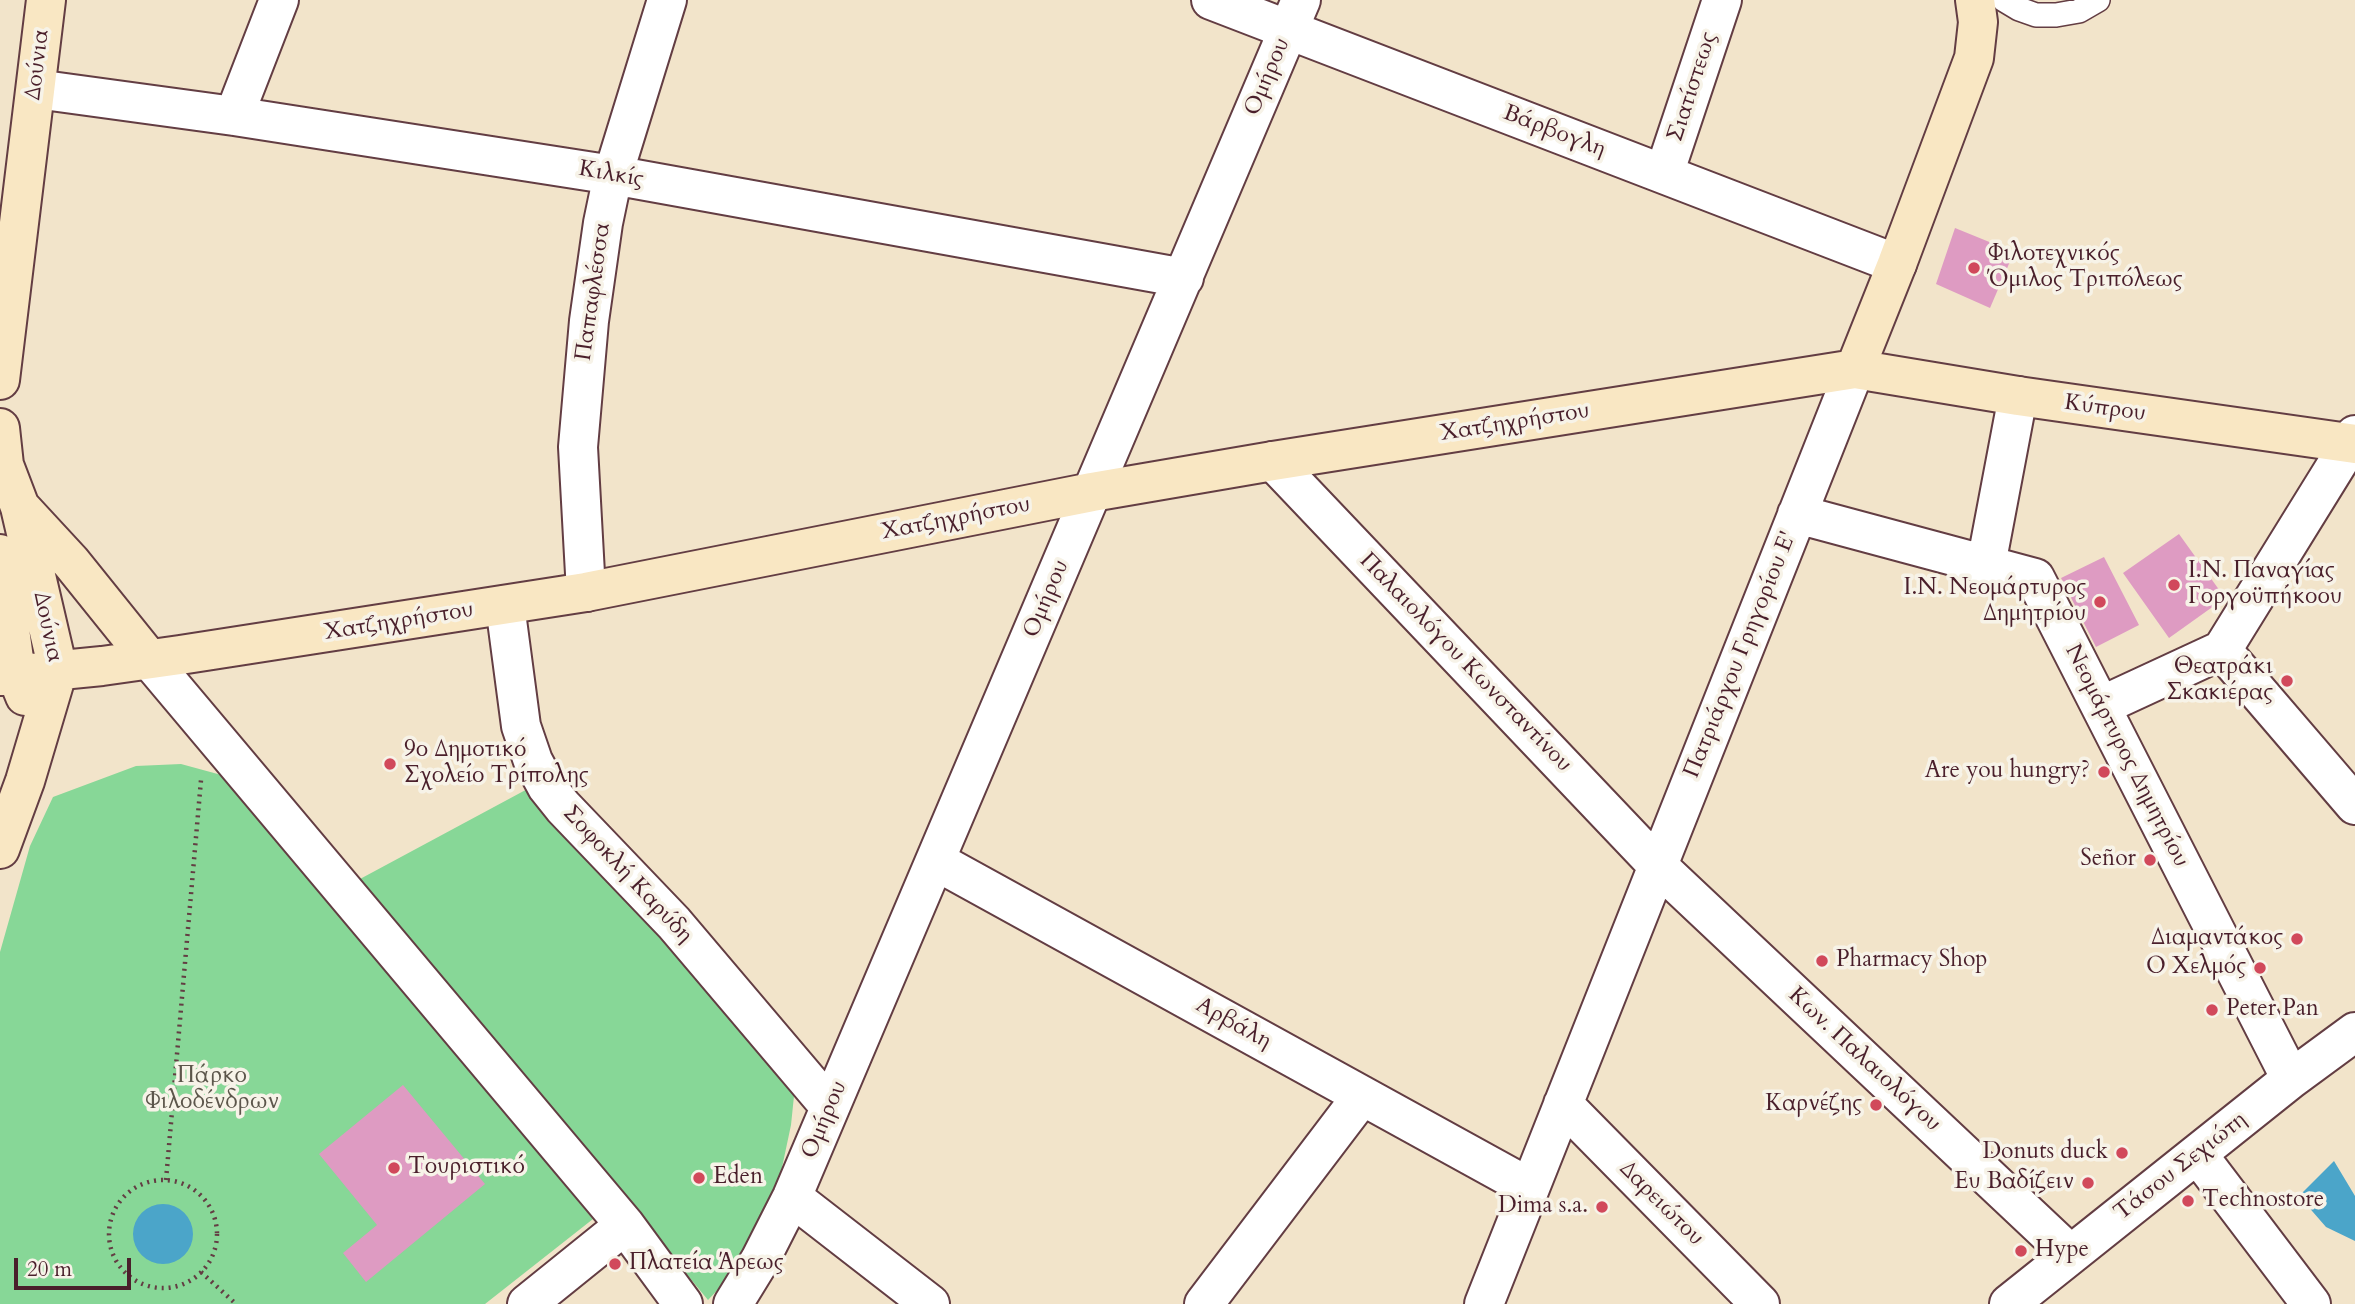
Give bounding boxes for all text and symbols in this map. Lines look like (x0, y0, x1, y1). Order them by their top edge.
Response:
street label: Δούνια (20, 28, 56, 102)
street label: Σιατίστεως (1662, 29, 1724, 145)
street label: Ομήρου (1239, 34, 1297, 120)
street label: Βάρβογλη (1499, 100, 1609, 164)
street label: Κιλκίς (576, 156, 646, 194)
street label: Παπαφλέσσα (571, 221, 617, 363)
place label: Φιλοτεχνικός Όμιλος Τριπόλεως (1988, 241, 2183, 295)
marker: Φιλοτεχνικός Όμιλος Τριπόλεως (1966, 260, 1982, 276)
street label: Κύπρου (2063, 390, 2147, 428)
street label: Χατζηχρήστου (1438, 398, 1592, 448)
street label: Χατζηχρήστου (879, 491, 1033, 547)
street label: Πατριάρχου Γρηγορίου Ε' (1679, 528, 1803, 782)
street label: Παλαιολόγου Κωνσταντίνου (1353, 548, 1577, 778)
street label: Ομήρου (1018, 556, 1076, 642)
place label: Ι.Ν. Παναγίας Γοργοϋπήκοου (2188, 558, 2342, 612)
place label: Ι.Ν. Νεομάρτυρος Δημητρίου (1904, 575, 2086, 629)
marker: Ι.Ν. Παναγίας Γοργοϋπήκοου (2166, 577, 2182, 593)
street label: Δούνια (26, 590, 68, 664)
marker: Ι.Ν. Νεομάρτυρος Δημητρίου (2092, 594, 2108, 610)
street label: Χατζηχρήστου (322, 597, 476, 647)
street label: Νεομάρτυρος Δημητρίου (2058, 640, 2194, 872)
place label: Θεατράκι Σκακιέρας (2166, 654, 2273, 708)
marker: Θεατράκι Σκακιέρας (2279, 673, 2295, 689)
place label: 9ο Δημοτικό Σχολείο Τρίπολης (404, 737, 589, 791)
marker: 9ο Δημοτικό Σχολείο Τρίπολης (382, 756, 398, 772)
place label: Are you hungry? (1925, 758, 2090, 786)
marker: Are you hungry? (2096, 764, 2112, 780)
street label: Σοφοκλή Καρύδη (556, 801, 698, 949)
place label: Señor (2080, 846, 2136, 874)
marker: Señor (2142, 852, 2158, 868)
place label: Διαμαντάκος (2151, 925, 2283, 953)
marker: Διαμαντάκος (2289, 931, 2305, 947)
place label: Pharmacy Shop (1836, 947, 1988, 975)
marker: Pharmacy Shop (1814, 953, 1830, 969)
place label: Ο Χελμός (2146, 954, 2246, 982)
marker: Ο Χελμός (2252, 960, 2268, 976)
street label: Κων. Παλαιολόγου (1782, 982, 1946, 1138)
street label: Αρβάλη (1191, 992, 1275, 1056)
place label: Peter Pan (2226, 996, 2319, 1024)
marker: Peter Pan (2204, 1002, 2220, 1018)
park label: Πάρκο Φιλοδένδρων (145, 1063, 279, 1117)
street label: Ομήρου (796, 1077, 854, 1163)
place label: Καρνέζης (1765, 1091, 1862, 1119)
marker: Καρνέζης (1868, 1097, 1884, 1113)
street label: Τάσου Σεχιώτη (2109, 1107, 2253, 1227)
place label: Donuts duck (1982, 1139, 2108, 1167)
marker: Donuts duck (2114, 1145, 2130, 1161)
place label: Τουριστικό (408, 1154, 525, 1182)
street label: Δαρειώτου (1613, 1156, 1709, 1252)
marker: Τουριστικό (386, 1160, 402, 1176)
place label: Eden (713, 1164, 763, 1192)
place label: Ευ Βαδίζειν (1954, 1169, 2074, 1197)
marker: Eden (691, 1170, 707, 1186)
marker: Ευ Βαδίζειν (2080, 1175, 2096, 1191)
place label: Technostore (2202, 1187, 2324, 1215)
place label: Dima s.a. (1498, 1193, 1588, 1221)
marker: Technostore (2180, 1193, 2196, 1209)
marker: Dima s.a. (1594, 1199, 1610, 1215)
place label: Hype (2035, 1237, 2089, 1265)
marker: Hype (2013, 1243, 2029, 1259)
scale bar (18, 1244, 135, 1288)
place label: Πλατεία Άρεως (629, 1250, 783, 1278)
text: 20 m (27, 1255, 72, 1284)
marker: Πλατεία Άρεως (607, 1256, 623, 1272)

